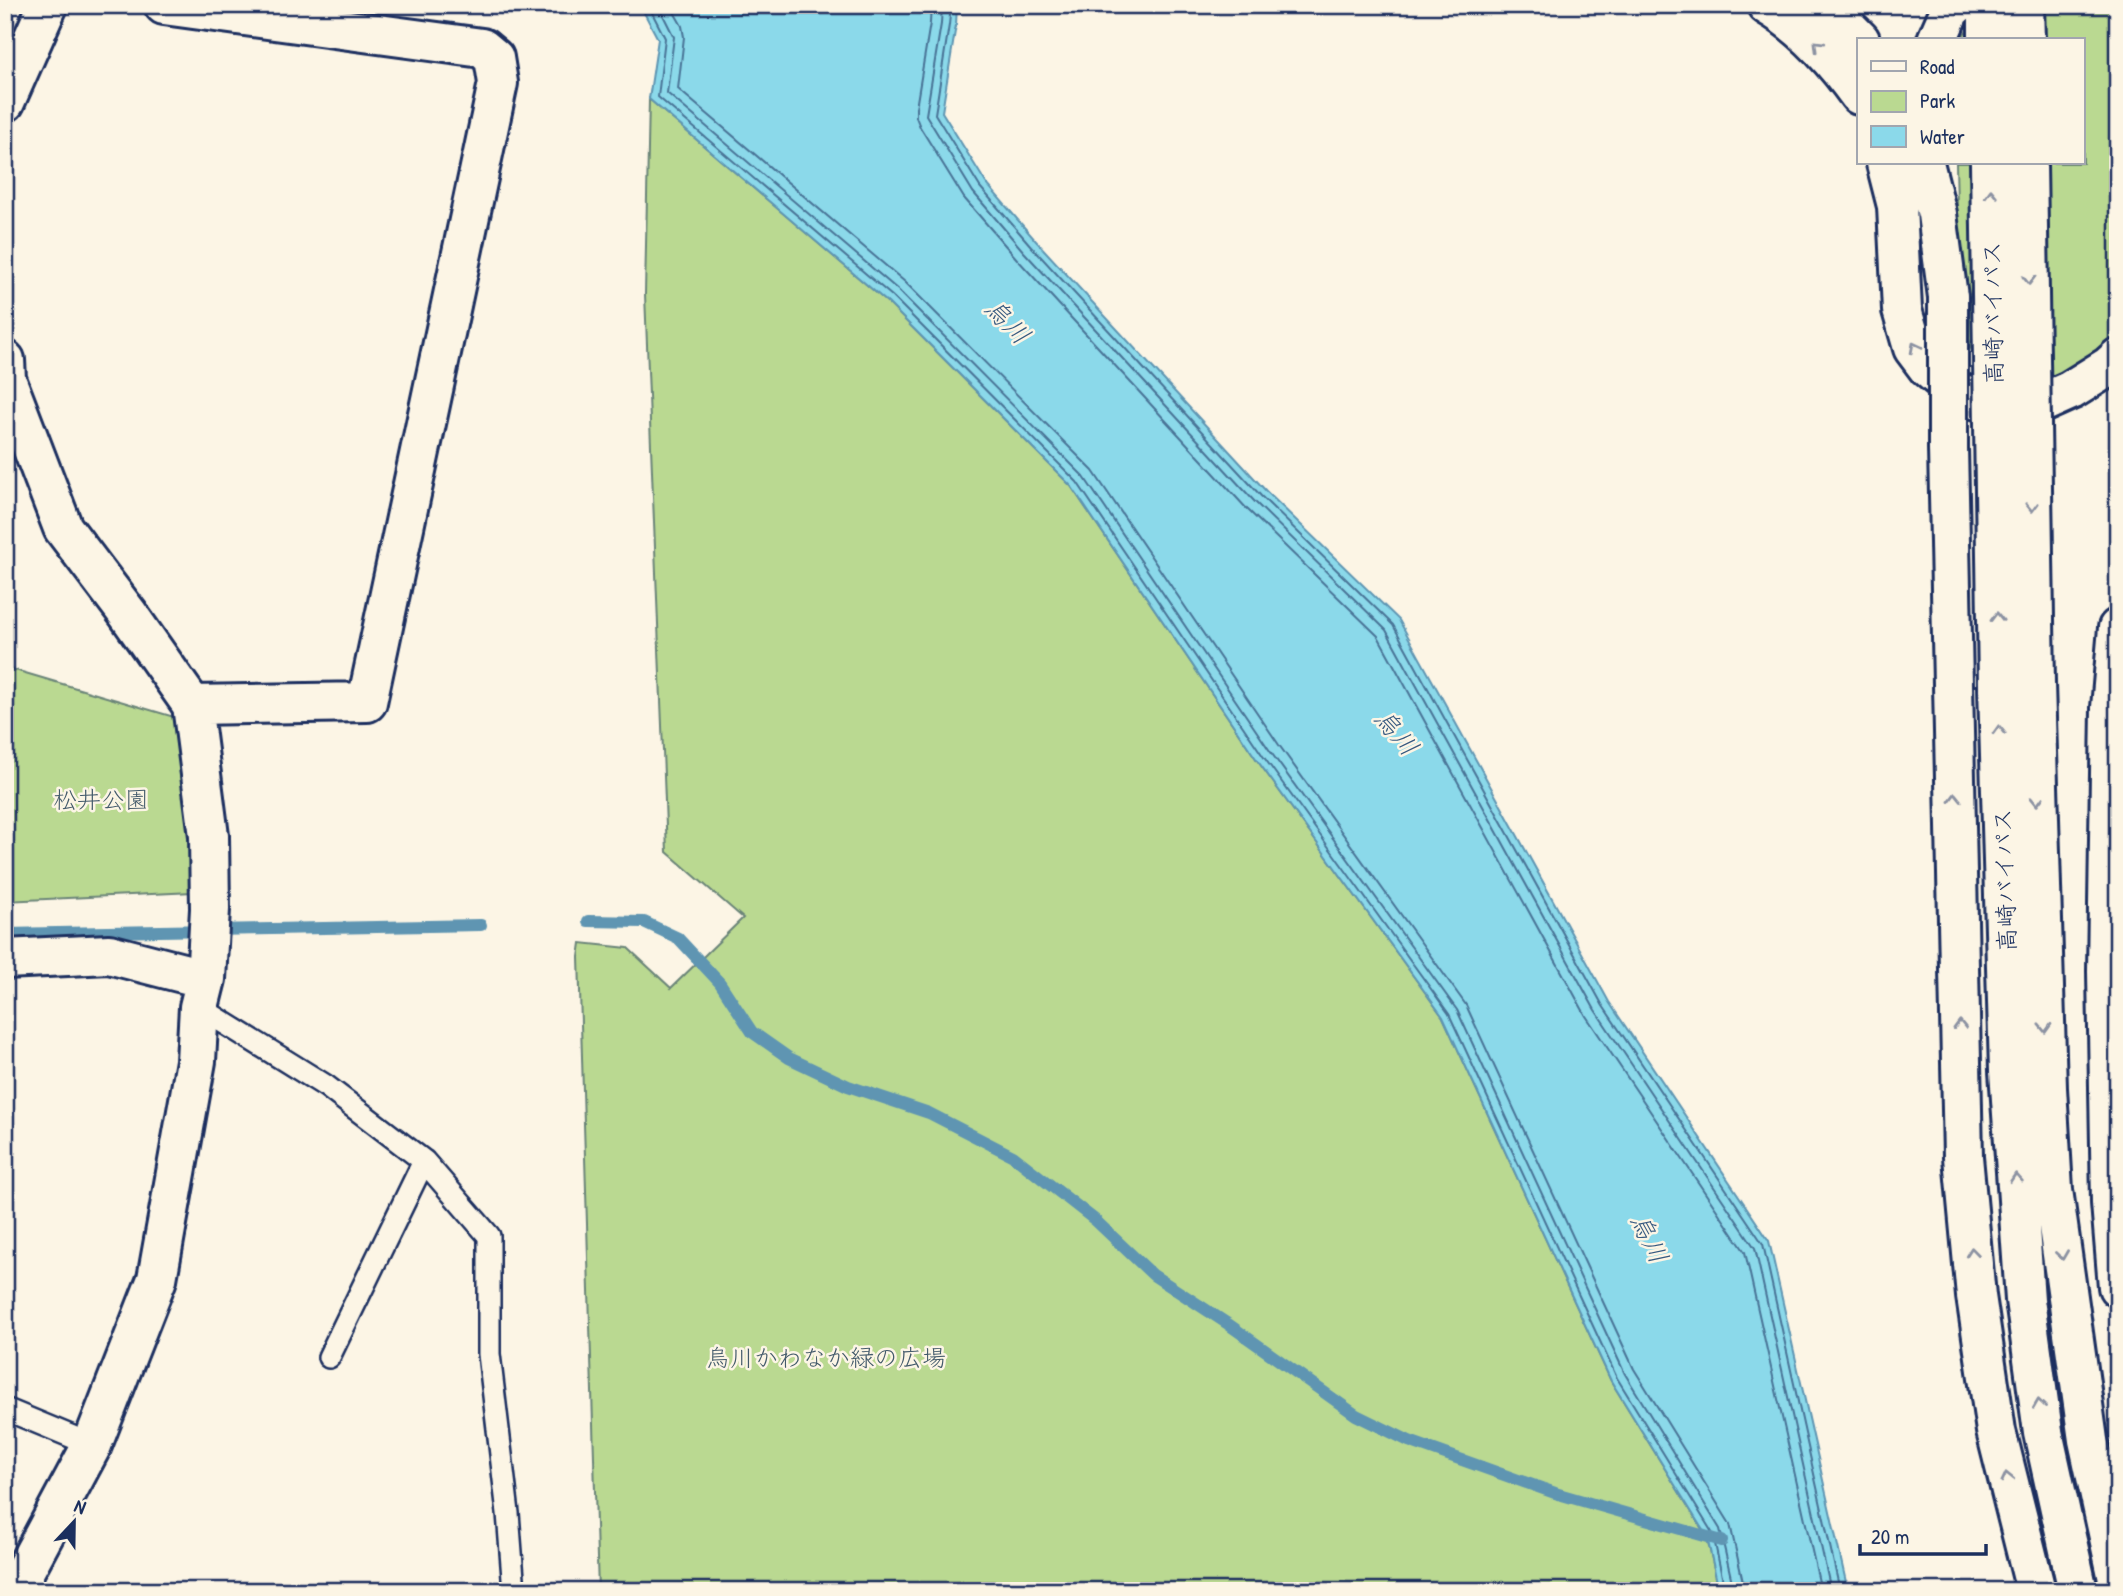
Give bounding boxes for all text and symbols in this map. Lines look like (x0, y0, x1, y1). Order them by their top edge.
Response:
legend (1857, 38, 2084, 164)
one-way arrow (1814, 41, 1826, 53)
text: Road (1920, 52, 1954, 81)
text: Park (1920, 86, 1955, 115)
text: Water (1920, 122, 1965, 151)
one-way arrow (1983, 188, 1998, 199)
street label: 高崎バイパス (1975, 241, 2009, 385)
one-way arrow (2021, 275, 2036, 286)
water label: 烏川 (977, 290, 1039, 352)
one-way arrow (1910, 342, 1923, 355)
one-way arrow (2024, 503, 2040, 513)
one-way arrow (1989, 612, 2005, 622)
water label: 烏川 (1367, 701, 1427, 763)
one-way arrow (1992, 724, 2007, 735)
park label: 松井公園 (53, 783, 149, 815)
one-way arrow (1947, 792, 1963, 803)
one-way arrow (2030, 796, 2045, 807)
street label: 高崎バイパス (1986, 808, 2022, 952)
one-way arrow (1952, 1020, 1967, 1031)
one-way arrow (2038, 1023, 2053, 1034)
one-way arrow (2009, 1172, 2024, 1183)
water label: 烏川 (1623, 1207, 1677, 1269)
one-way arrow (1965, 1247, 1980, 1258)
one-way arrow (2054, 1249, 2069, 1261)
park label: 烏川かわなか緑の広場 (706, 1341, 946, 1373)
one-way arrow (2032, 1398, 2047, 1410)
one-way arrow (2001, 1471, 2015, 1483)
north arrow (38, 1488, 108, 1558)
text: N (71, 1492, 90, 1520)
scale bar (1860, 1512, 1986, 1556)
text: 20 m (1871, 1522, 1909, 1551)

